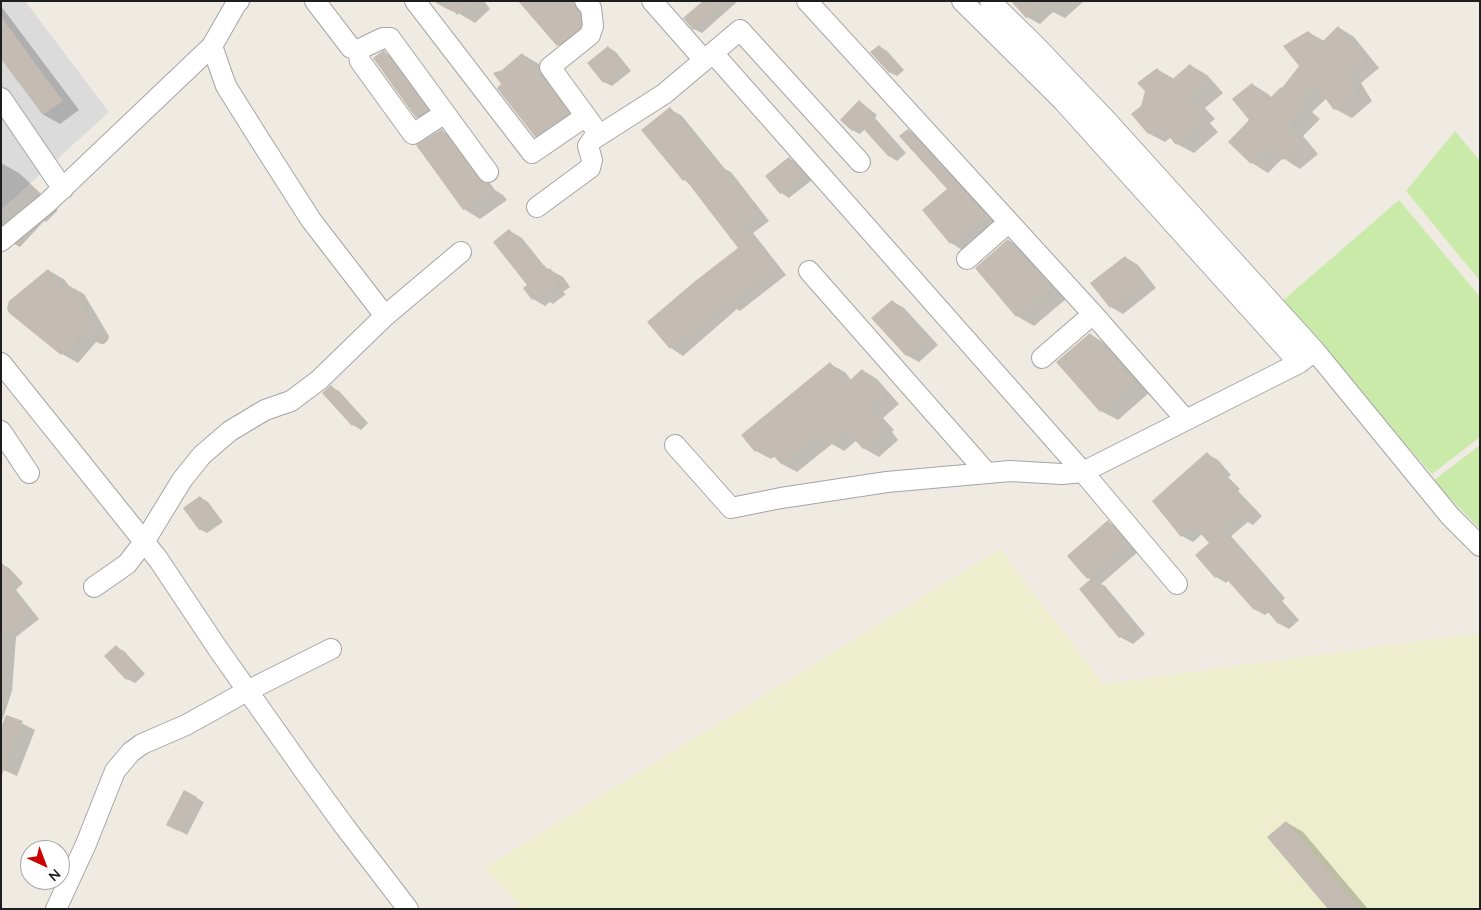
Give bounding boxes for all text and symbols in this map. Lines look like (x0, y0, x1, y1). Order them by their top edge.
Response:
north arrow (20, 840, 70, 890)
text: N (45, 865, 64, 885)

